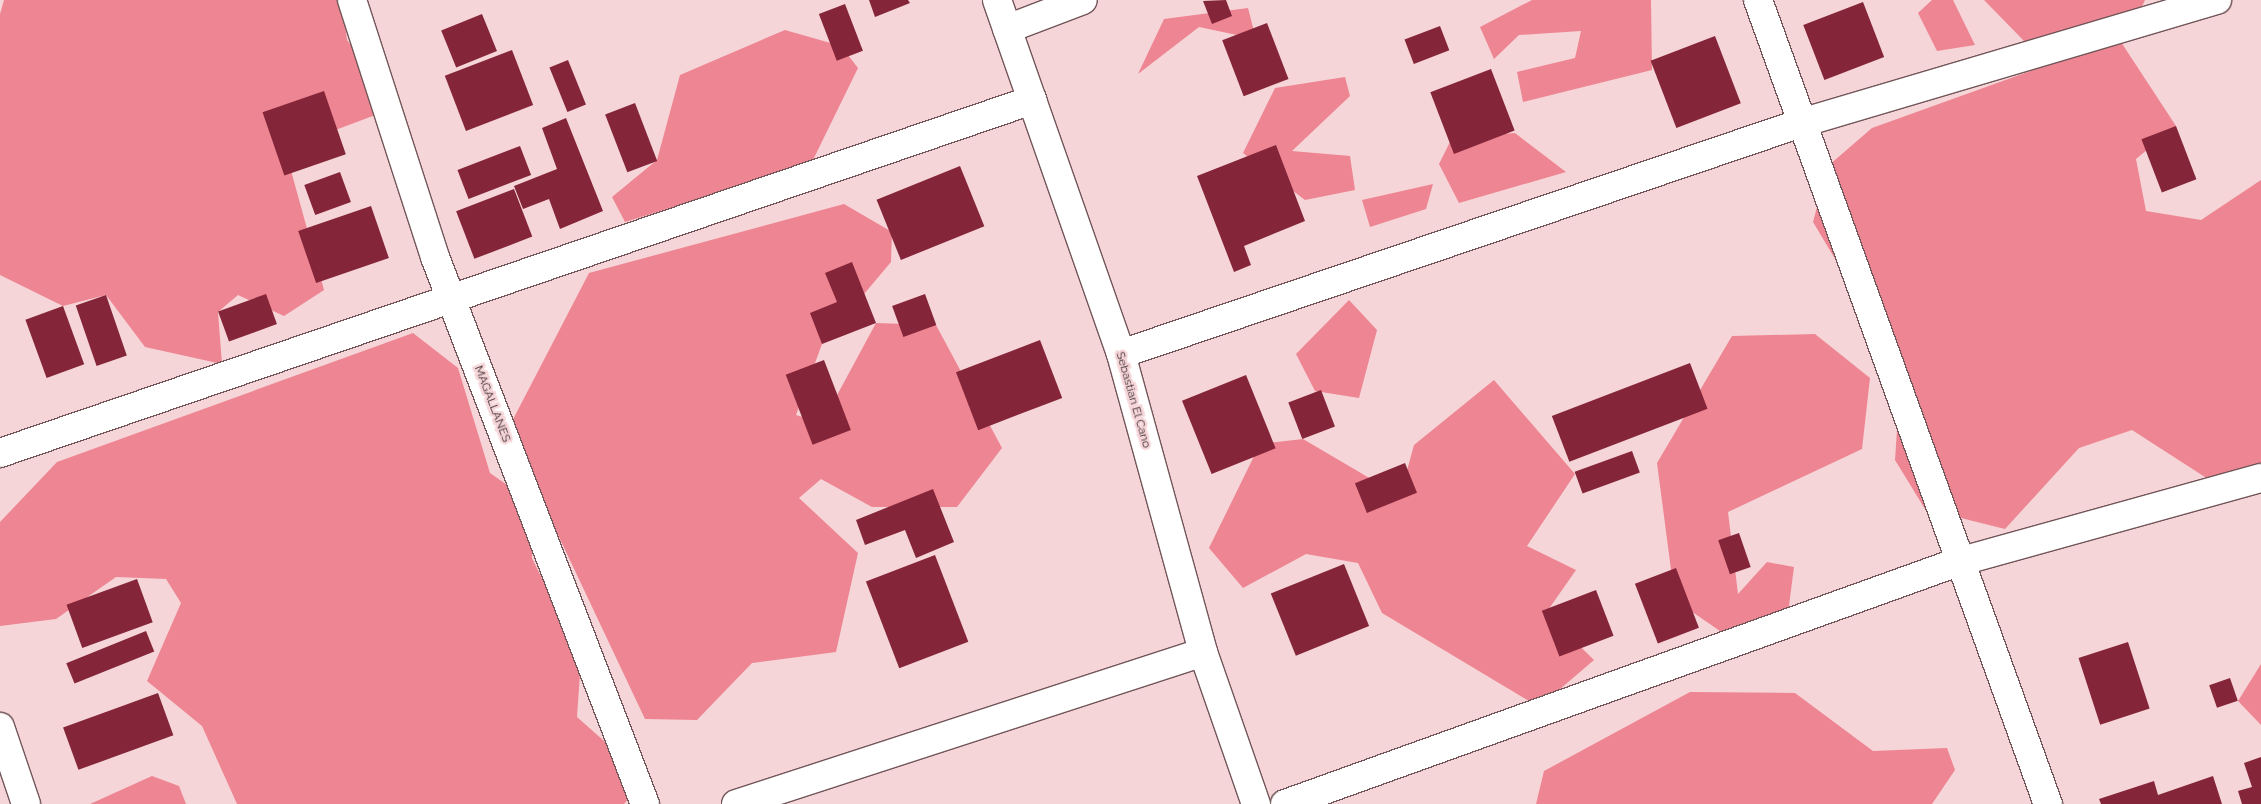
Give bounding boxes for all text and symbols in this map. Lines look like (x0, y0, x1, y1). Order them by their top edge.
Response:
street label: Sebastian El Cano (1112, 350, 1154, 450)
street label: MAGALLANES (471, 364, 513, 444)

